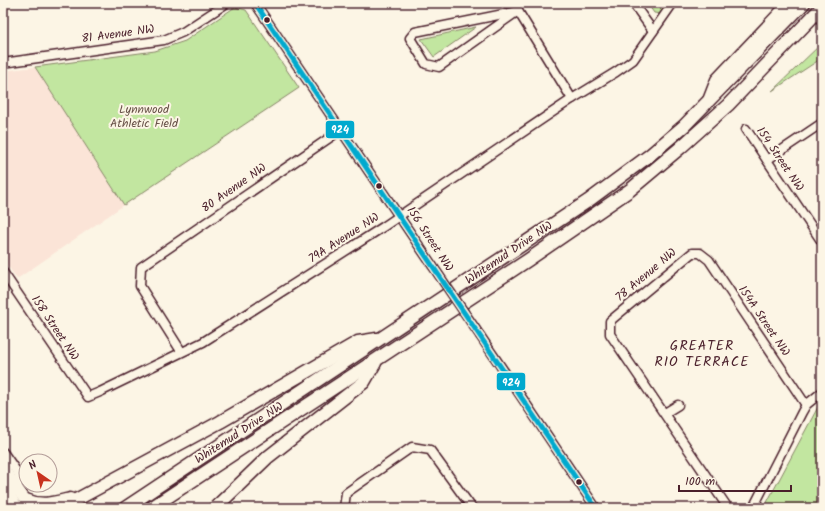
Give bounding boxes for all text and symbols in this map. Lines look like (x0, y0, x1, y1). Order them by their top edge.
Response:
unlabelled marker (262, 15, 272, 25)
street label: 81 Avenue NW (80, 19, 156, 49)
park label: Lynnwood Athletic Field (110, 100, 179, 133)
line badge: 924 (325, 120, 355, 139)
text: 924 (331, 121, 349, 139)
street label: 154 Street NW (751, 123, 809, 195)
street label: 80 Avenue NW (198, 159, 270, 217)
unlabelled marker (374, 181, 384, 191)
street label: 156 Street NW (402, 203, 458, 275)
street label: 79A Avenue NW (305, 208, 383, 268)
street label: Whitemud Drive NW (461, 217, 557, 289)
street label: 78 Avenue NW (611, 244, 681, 306)
street label: 154A Street NW (733, 282, 795, 360)
street label: 158 Street NW (26, 292, 84, 364)
district label: GREATER RIO TERRACE (655, 335, 749, 373)
line badge: 924 (496, 372, 526, 391)
text: 924 (502, 374, 520, 392)
street label: Whitemud Drive NW (191, 397, 287, 469)
north arrow (18, 453, 58, 493)
text: N (25, 456, 41, 475)
scale bar (679, 467, 791, 493)
text: 100 m (685, 472, 716, 491)
unlabelled marker (574, 477, 584, 487)

